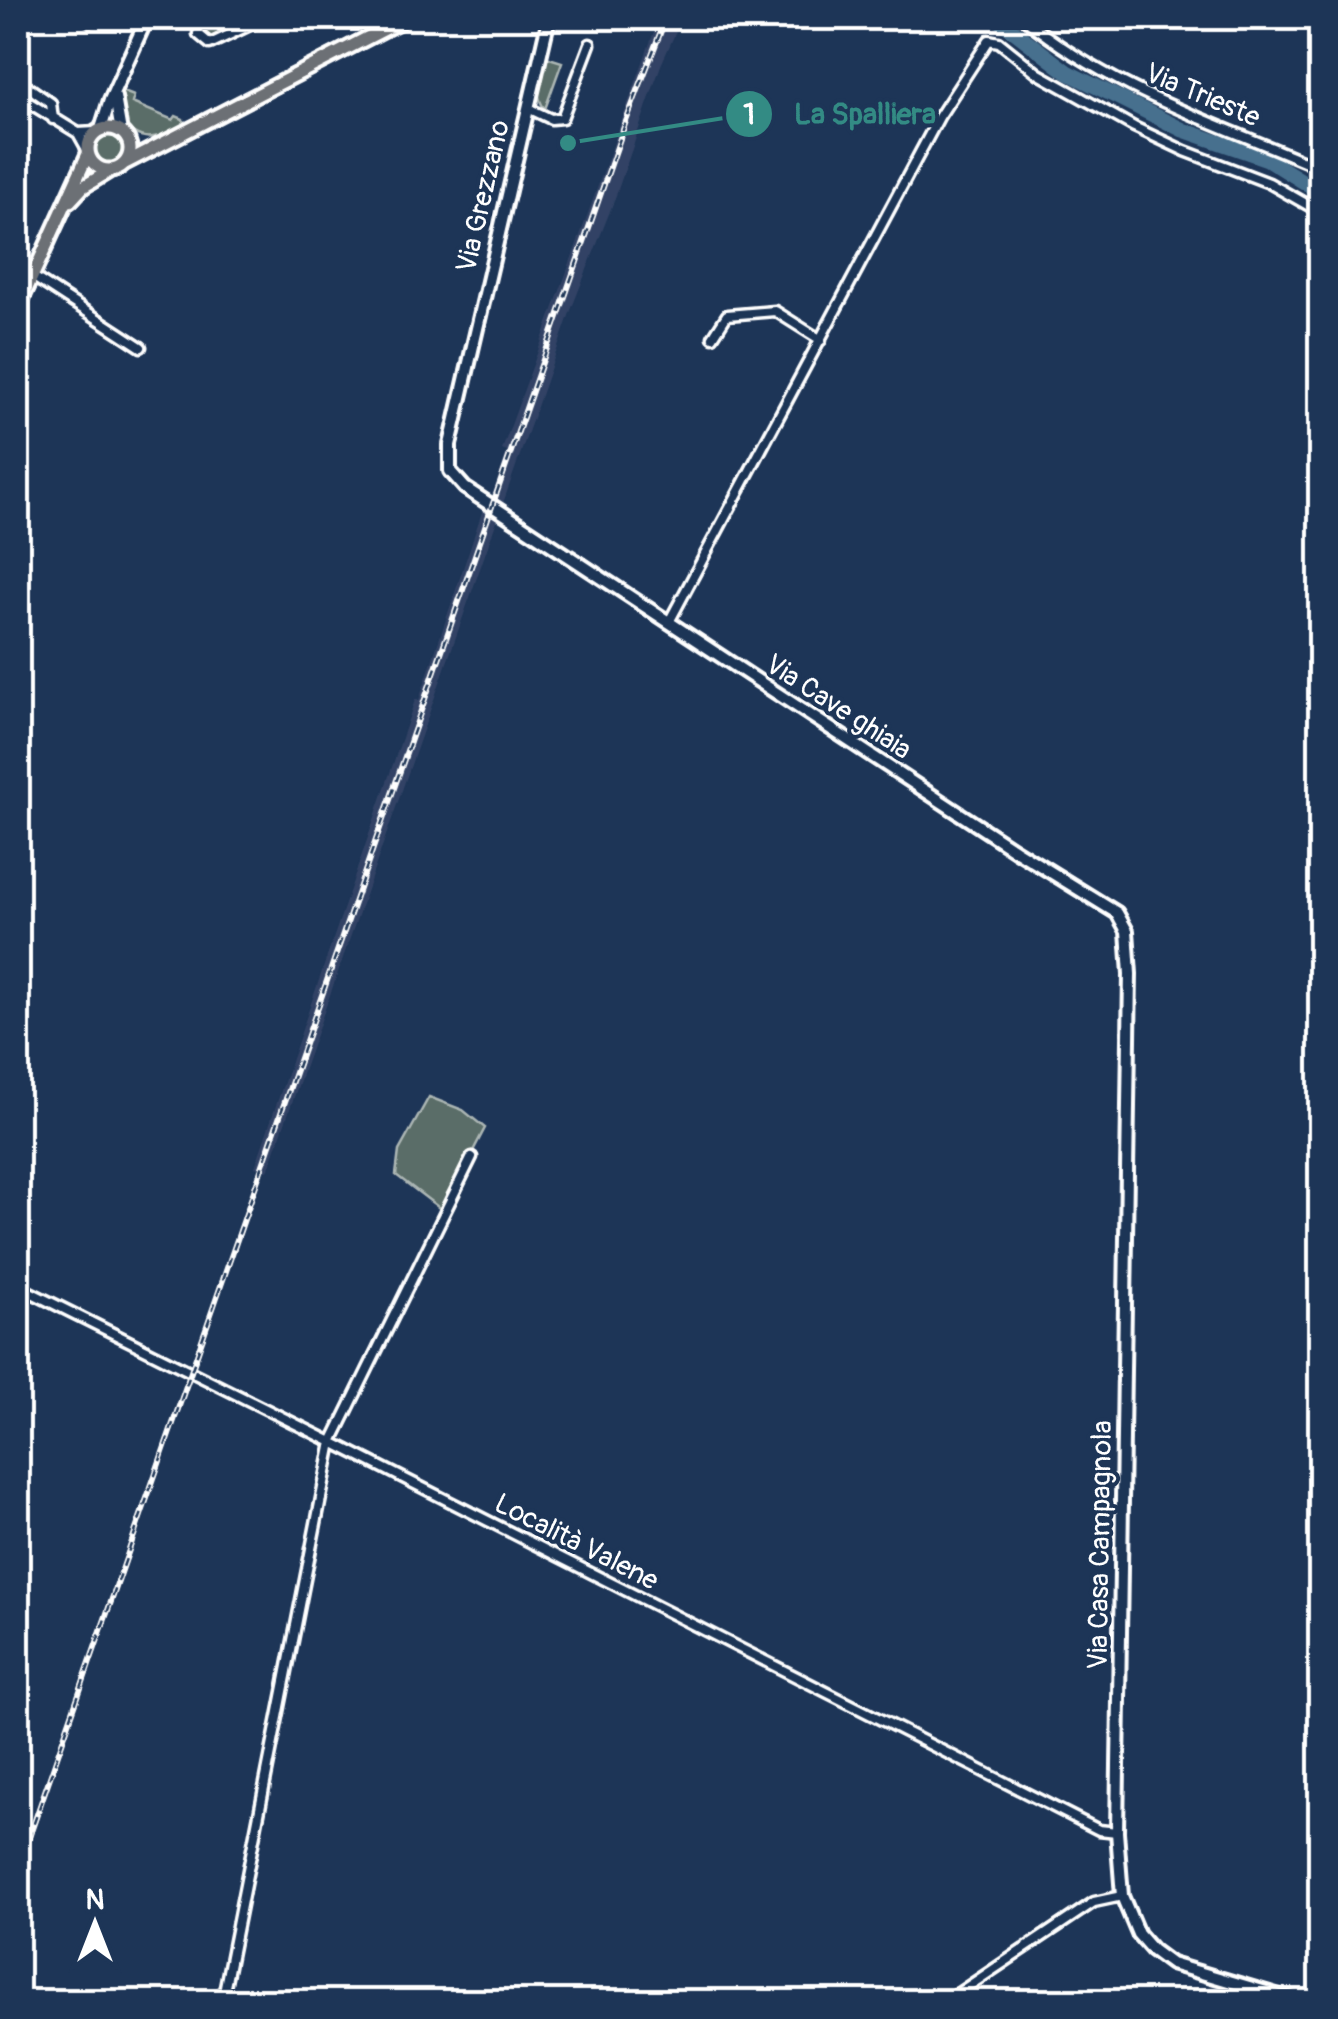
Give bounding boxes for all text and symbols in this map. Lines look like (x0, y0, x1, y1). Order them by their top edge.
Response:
street label: Via Trieste (1139, 55, 1266, 135)
callout: La Spalliera (724, 84, 956, 144)
text: 1 (743, 96, 755, 133)
text: La Spalliera (794, 96, 936, 133)
street label: Via Grezzano (449, 117, 518, 276)
street label: Via Cave ghiaia (758, 647, 918, 768)
street label: Via Casa Campagnola (1081, 1420, 1120, 1670)
street label: Località Valene (489, 1486, 664, 1599)
north arrow (45, 1874, 145, 1974)
text: N (86, 1883, 104, 1918)

